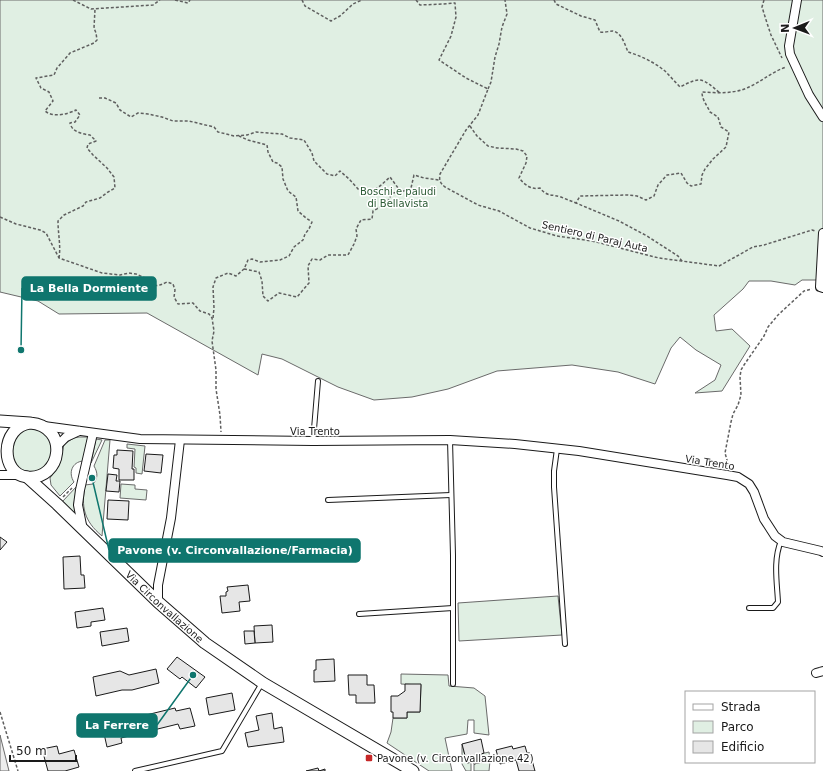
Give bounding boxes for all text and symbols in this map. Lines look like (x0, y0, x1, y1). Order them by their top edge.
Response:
north arrow (775, 8, 815, 48)
text: N (779, 23, 792, 33)
park label: Boschi e paludi di Bellavista (360, 186, 436, 209)
street label: Sentiero di Paraj Auta (541, 219, 649, 254)
callout: La Bella Dormiente (22, 277, 156, 300)
text: La Bella Dormiente (30, 282, 148, 295)
street label: Via Trento (290, 426, 340, 437)
street label: Via Trento (684, 453, 735, 472)
callout: Pavone (v. Circonvallazione/Farmacia) (109, 539, 360, 562)
text: Pavone (v. Circonvallazione/Farmacia) (117, 544, 353, 557)
street label: Via Circonvallazione (123, 569, 205, 645)
legend (685, 691, 815, 763)
text: Strada (721, 700, 761, 714)
callout: La Ferrere (77, 714, 157, 737)
text: La Ferrere (85, 719, 149, 732)
text: Parco (721, 720, 754, 734)
scale bar (10, 737, 76, 763)
text: Edificio (721, 740, 764, 754)
text: 50 m (16, 744, 47, 758)
marker: Pavone (v. Circonvallazione 42) (364, 753, 374, 763)
place label: Pavone (v. Circonvallazione 42) (377, 753, 534, 764)

